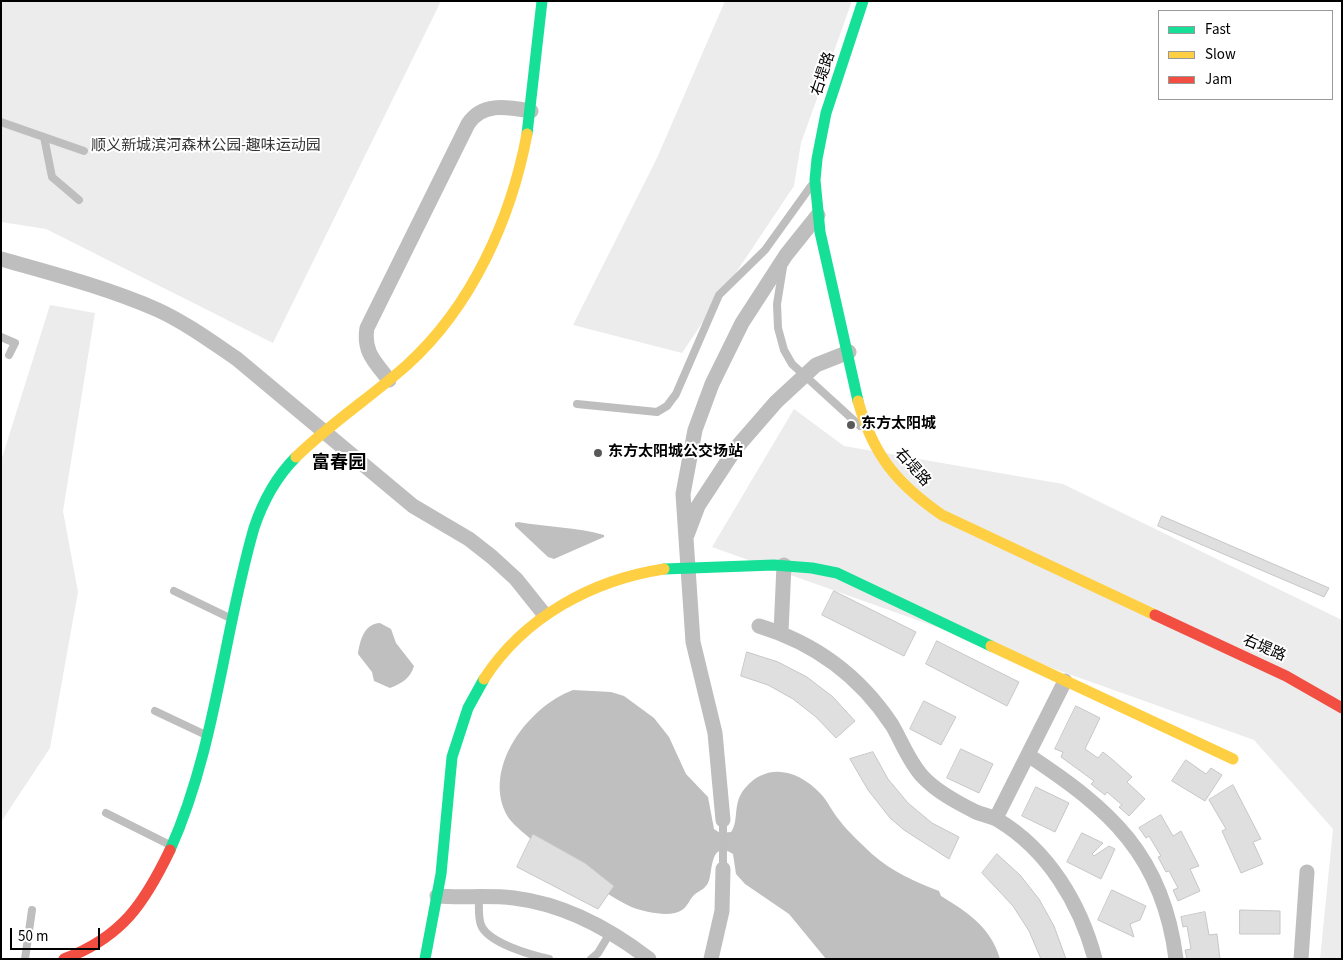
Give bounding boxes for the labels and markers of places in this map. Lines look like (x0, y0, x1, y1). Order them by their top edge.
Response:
place label: 东方太阳城 (861, 416, 936, 434)
marker: 东方太阳城 (845, 419, 857, 431)
place label: 东方太阳城公交场站 (608, 444, 743, 462)
marker: 东方太阳城公交场站 (592, 447, 604, 459)

